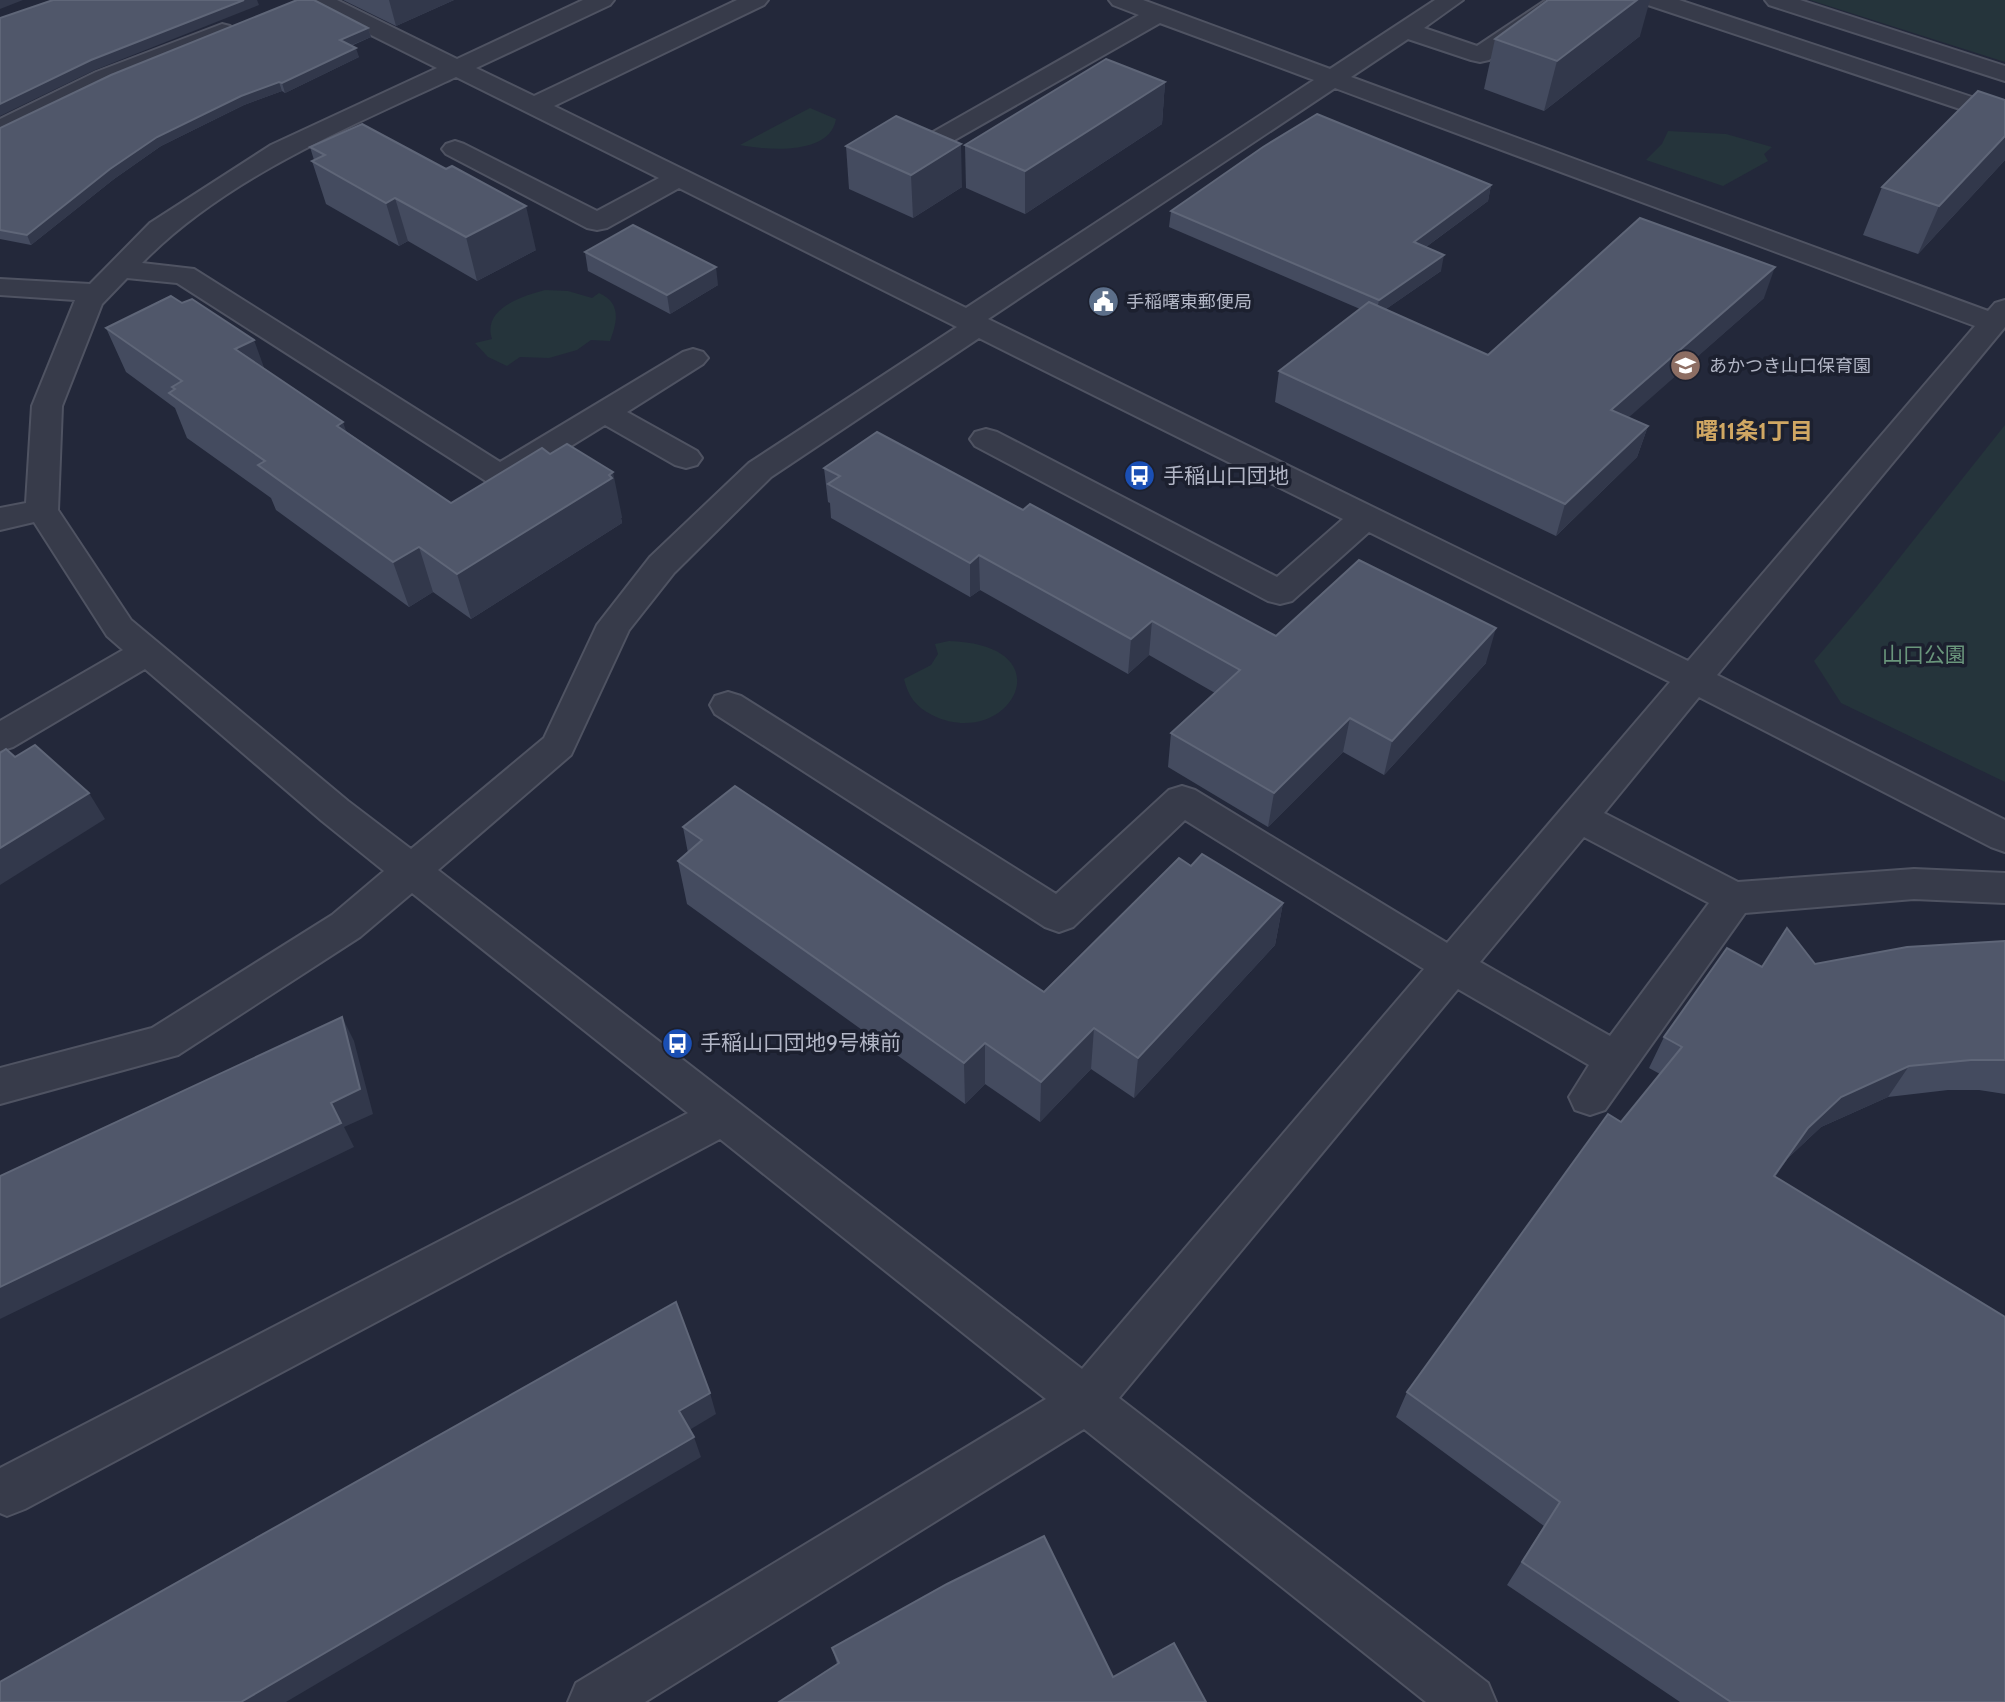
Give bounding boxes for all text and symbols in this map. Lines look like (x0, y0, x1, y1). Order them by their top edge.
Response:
public building icon: 手稲曙東郵便局 (1086, 285, 1120, 319)
place label: 手稲曙東郵便局 (1126, 291, 1252, 313)
school or university icon: あかつき山口保育園 (1669, 349, 1703, 383)
place label: あかつき山口保育園 (1709, 355, 1871, 377)
district label: 曙11条1丁目 (1695, 417, 1813, 445)
bus stop icon: 手稲山口団地 (1123, 459, 1157, 493)
place label: 手稲山口団地 (1163, 463, 1289, 488)
park label: 山口公園 (1882, 642, 1966, 667)
bus stop icon: 手稲山口団地9号棟前 (660, 1026, 694, 1060)
place label: 手稲山口団地9号棟前 (700, 1030, 901, 1055)

